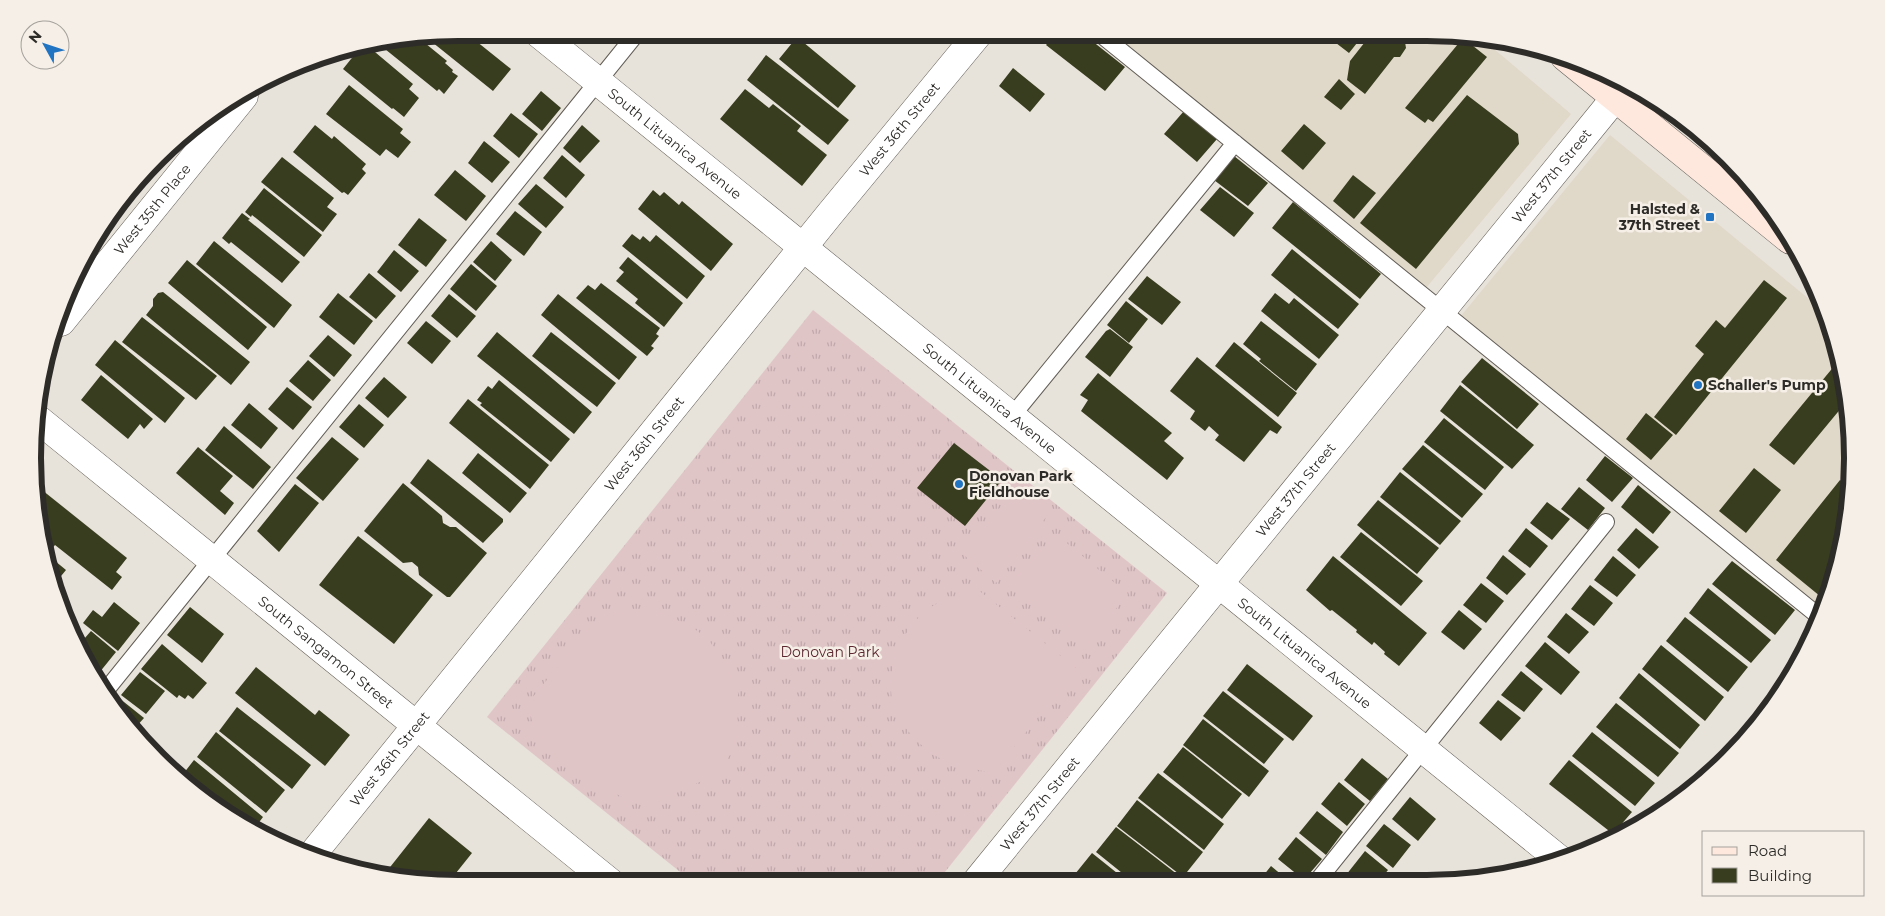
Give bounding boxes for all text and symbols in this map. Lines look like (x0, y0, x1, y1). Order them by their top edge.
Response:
north arrow (20, 20, 70, 70)
text: N (25, 27, 46, 47)
street label: West 36th Street (855, 78, 944, 180)
street label: South Lituanica Avenue (604, 84, 745, 203)
street label: West 37th Street (1508, 125, 1596, 227)
street label: West 35th Place (110, 160, 195, 259)
place label: Halsted & 37th Street (1618, 200, 1700, 234)
marker: Halsted & 37th Street (1704, 211, 1716, 223)
street label: South Lituanica Avenue (919, 339, 1060, 458)
place label: Schaller's Pump (1708, 376, 1826, 394)
marker: Schaller's Pump (1692, 379, 1704, 391)
street label: West 36th Street (600, 392, 688, 495)
street label: West 37th Street (1252, 439, 1340, 541)
place label: Donovan Park Fieldhouse (969, 467, 1073, 501)
marker: Donovan Park Fieldhouse (953, 478, 965, 490)
street label: South Sangamon Street (254, 592, 397, 713)
street label: South Lituanica Avenue (1234, 594, 1375, 713)
park label: Donovan Park (780, 643, 880, 661)
street label: West 36th Street (346, 707, 434, 810)
street label: West 37th Street (996, 753, 1084, 855)
legend (1702, 831, 1865, 896)
text: Road (1748, 841, 1787, 860)
text: Building (1748, 866, 1812, 885)

